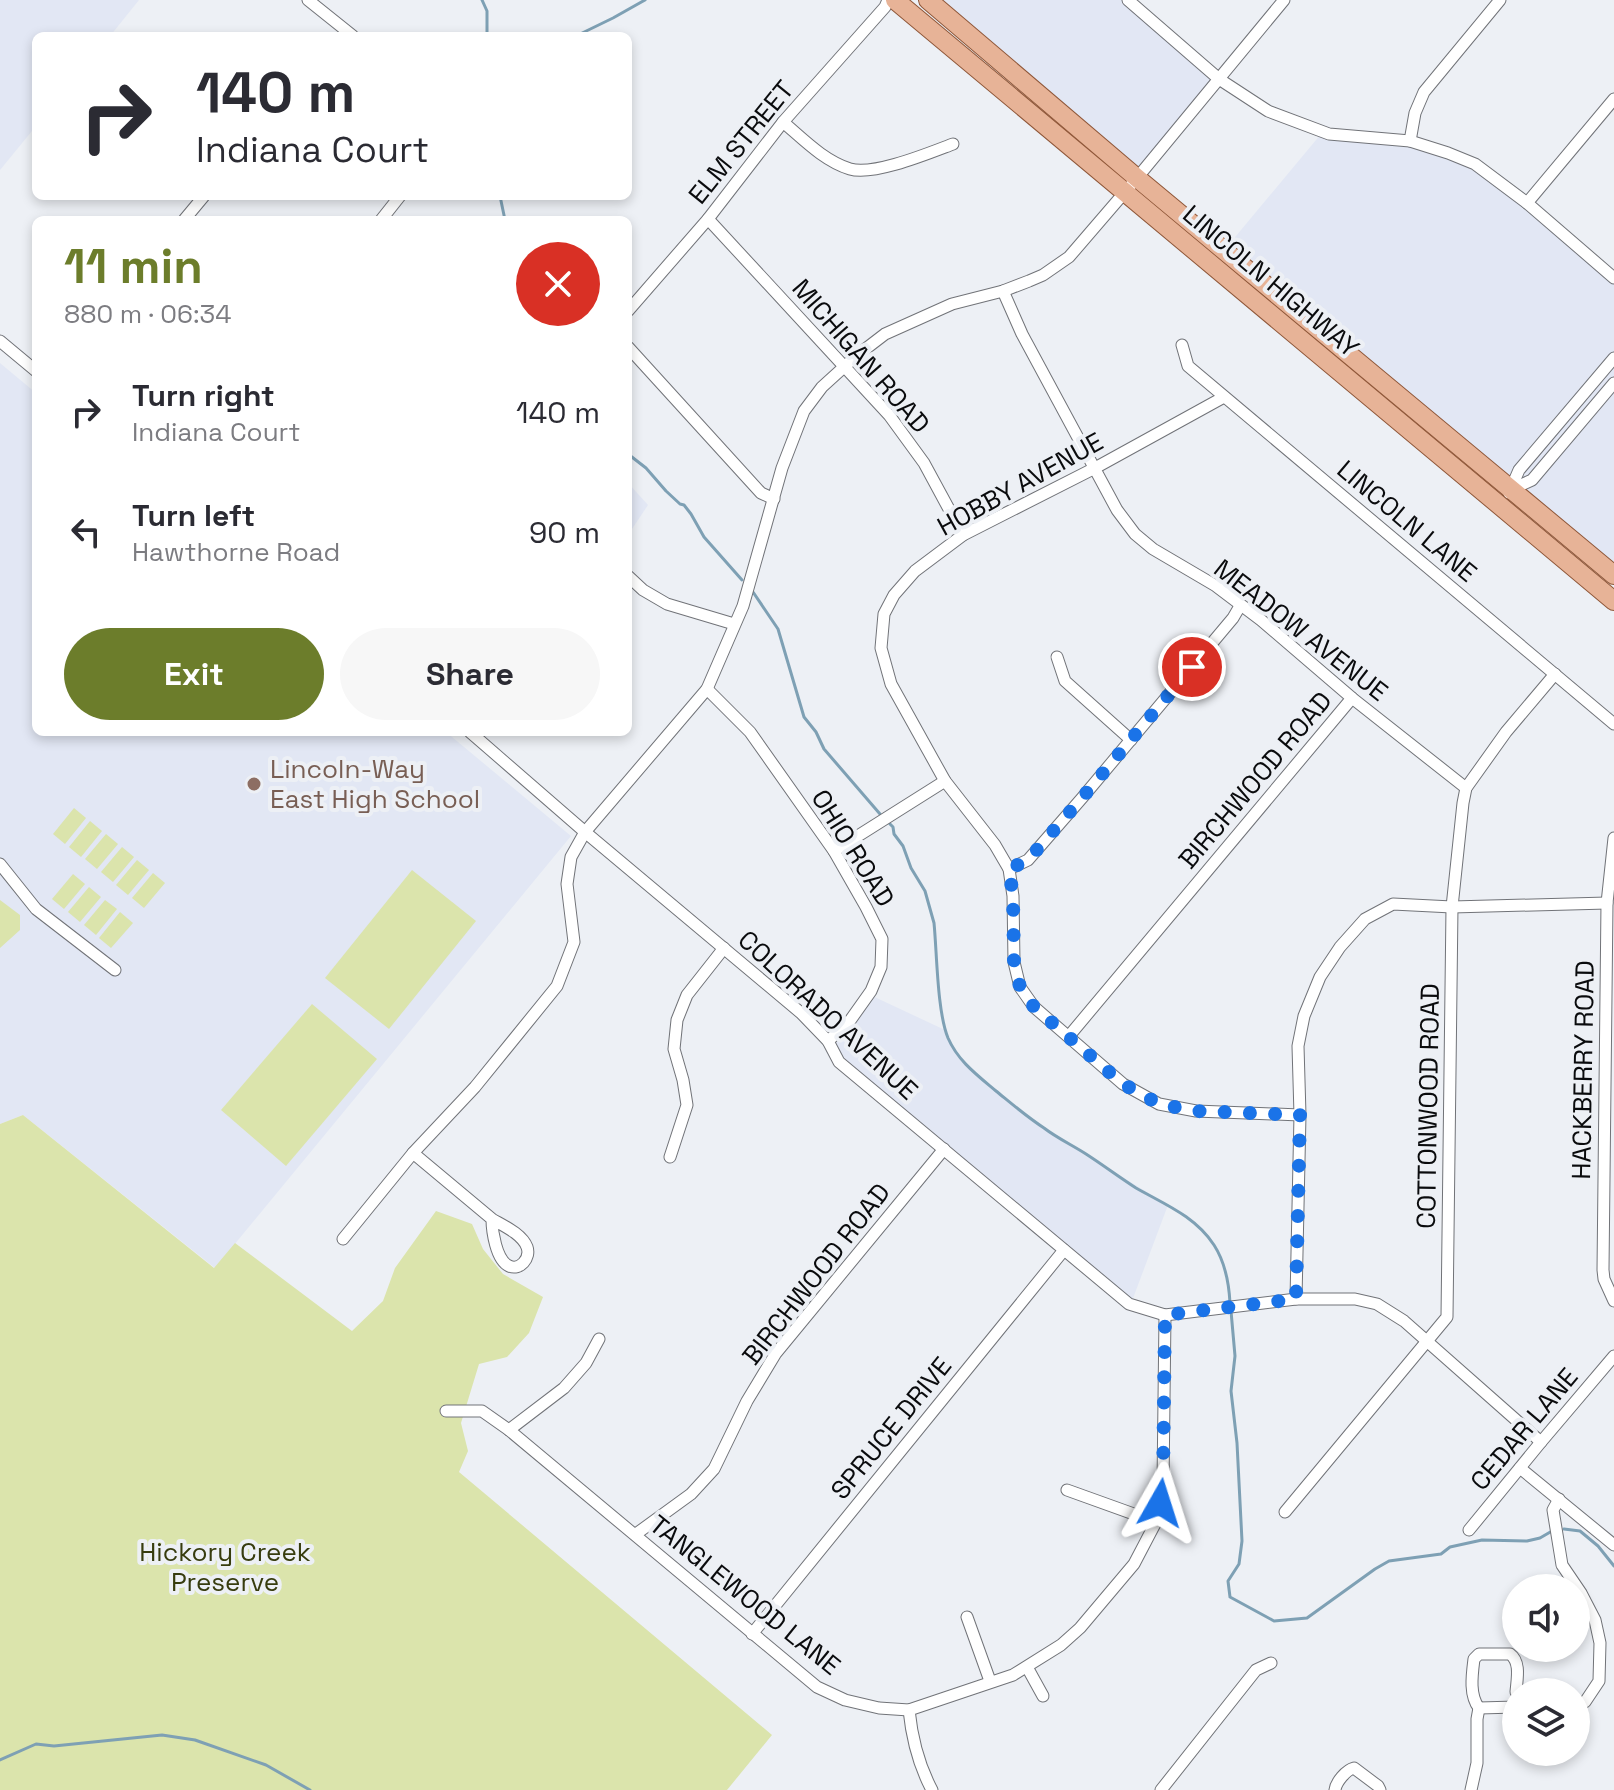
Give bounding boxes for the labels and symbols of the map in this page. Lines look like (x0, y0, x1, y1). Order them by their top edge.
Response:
street label: ELM STREET (681, 73, 801, 211)
street label: LINCOLN HIGHWAY (1176, 197, 1366, 365)
street label: MICHIGAN ROAD (785, 272, 937, 440)
street label: HOBBY AVENUE (931, 424, 1109, 544)
street label: LINCOLN LANE (1330, 453, 1484, 589)
street label: MEADOW AVENUE (1207, 551, 1395, 709)
pin (1158, 633, 1226, 701)
street label: BIRCHWOOD ROAD (1171, 684, 1339, 876)
place label: Lincoln-Way East High School (270, 752, 480, 816)
marker: Lincoln-Way East High School (245, 775, 263, 793)
street label: OHIO ROAD (804, 783, 902, 913)
street label: COLORADO AVENUE (731, 923, 925, 1107)
street label: HACKBERRY ROAD (1564, 960, 1602, 1180)
street label: COTTONWOOD ROAD (1409, 983, 1447, 1229)
street label: BIRCHWOOD ROAD (734, 1176, 898, 1372)
street label: SPRUCE DRIVE (823, 1350, 959, 1506)
street label: CEDAR LANE (1463, 1361, 1585, 1497)
position arrow (1118, 1461, 1202, 1545)
street label: TANGLEWOOD LANE (643, 1508, 847, 1682)
park label: Hickory Creek Preserve (139, 1535, 311, 1599)

